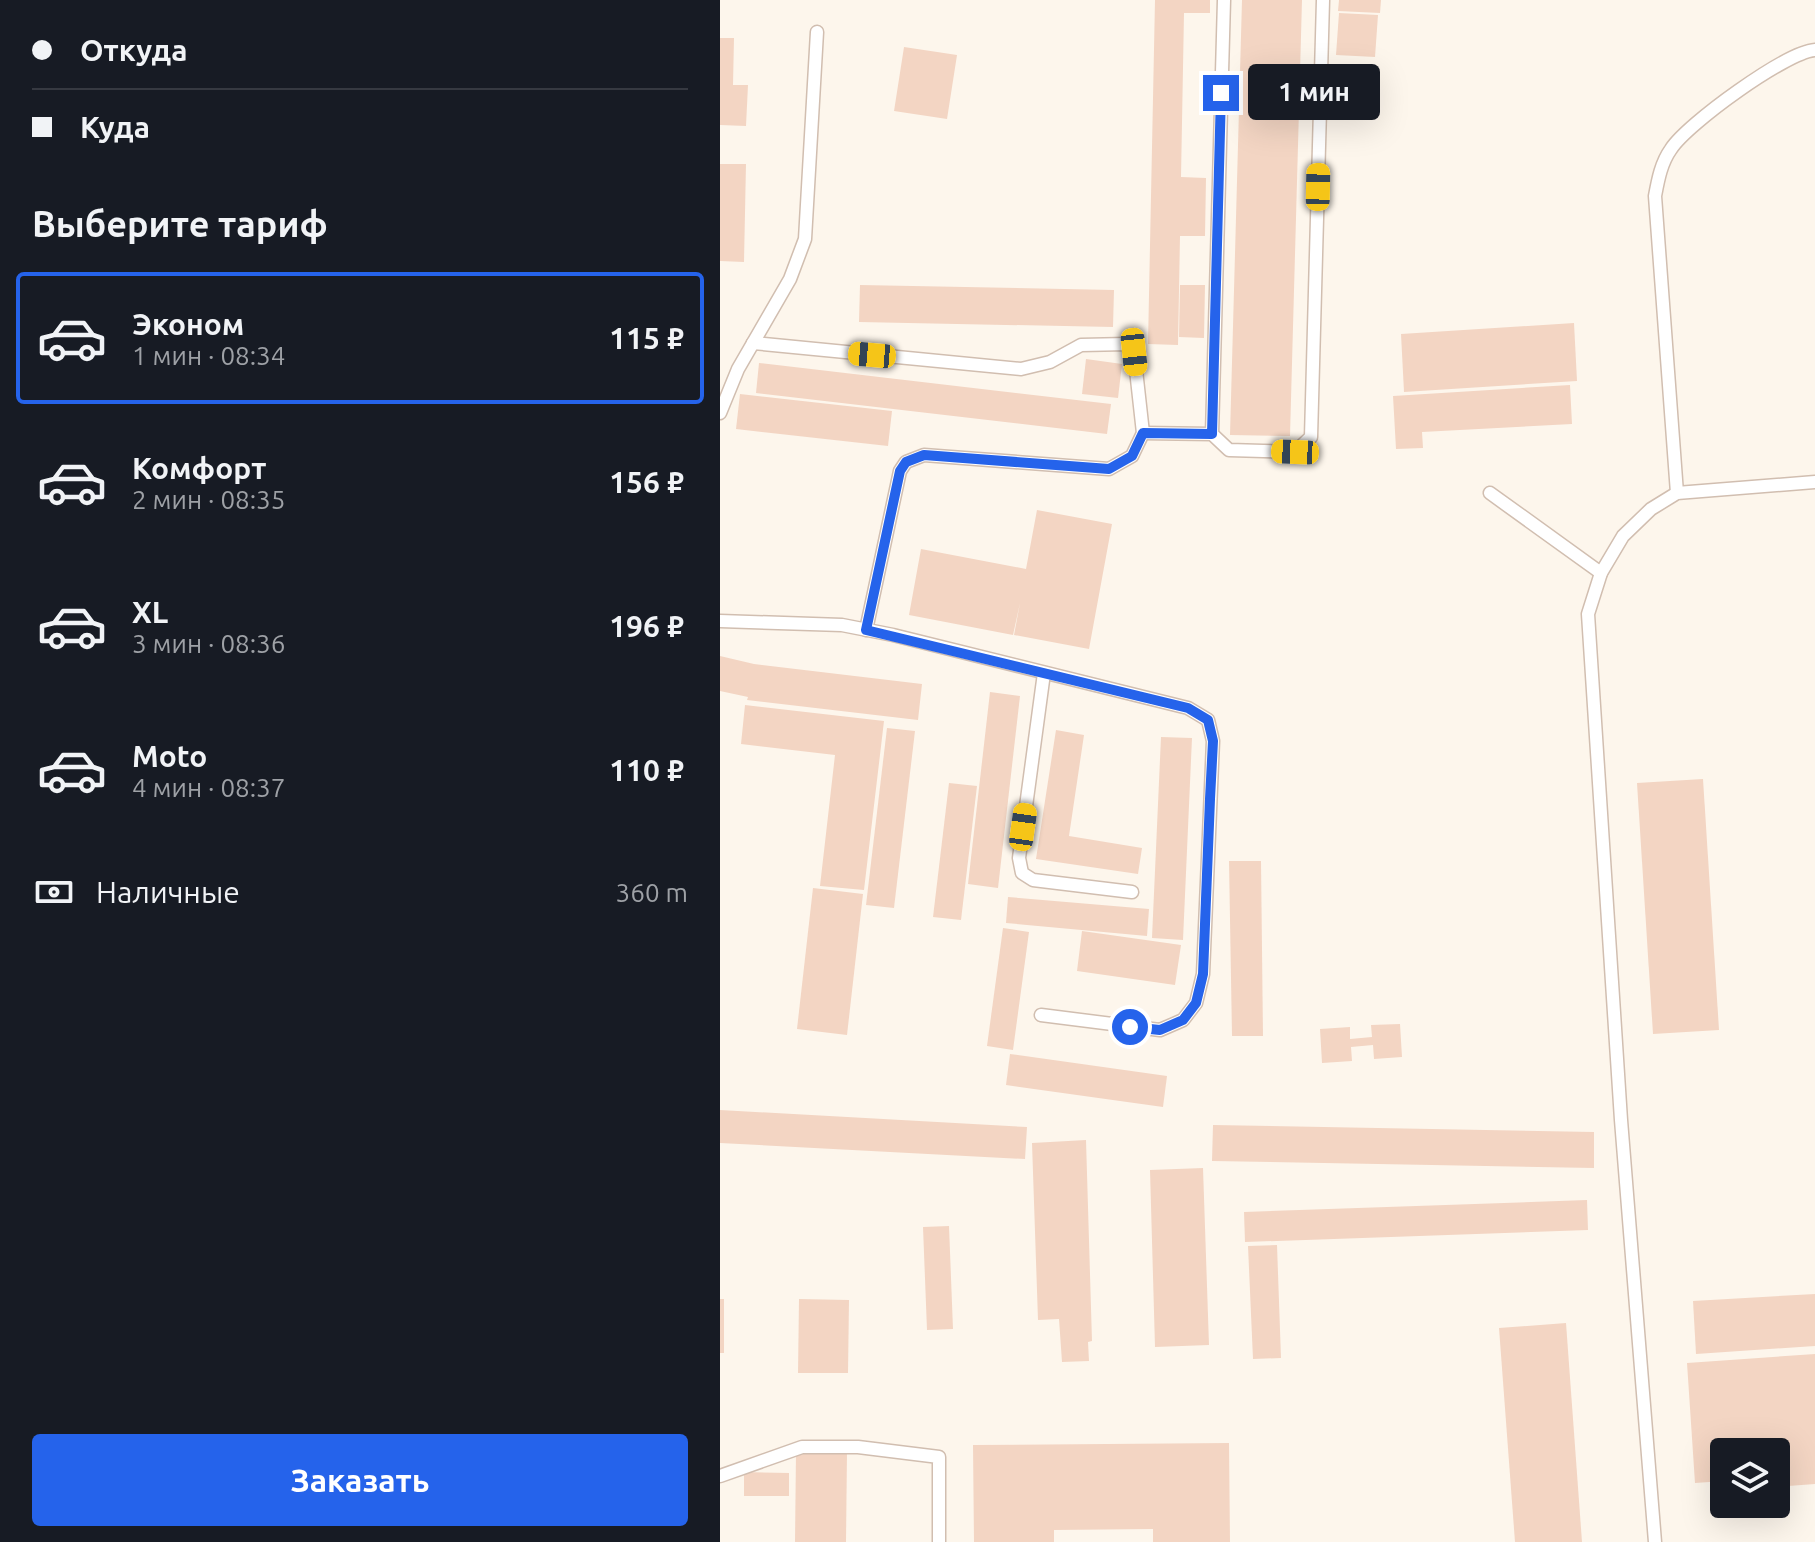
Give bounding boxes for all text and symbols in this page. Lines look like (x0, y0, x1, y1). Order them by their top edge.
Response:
text: Откуда (80, 33, 188, 67)
callout: 1 мин (1249, 65, 1381, 121)
route end (1203, 75, 1239, 111)
text: 1 мин (1278, 77, 1350, 106)
text: Куда (80, 110, 150, 144)
car (1306, 163, 1330, 211)
text: Выберите тариф (32, 203, 328, 244)
icon: car (36, 302, 108, 374)
text: Эконом (132, 307, 244, 341)
text: 115 ₽ (609, 321, 684, 355)
car (1120, 327, 1148, 377)
text: 1 мин · 08:34 (132, 341, 285, 370)
car (847, 341, 897, 369)
car (1271, 439, 1319, 465)
icon: car (36, 446, 108, 518)
text: Комфорт (132, 451, 266, 485)
text: 156 ₽ (609, 465, 684, 499)
text: 2 мин · 08:35 (132, 485, 285, 514)
icon: car (36, 590, 108, 662)
text: XL (132, 595, 168, 629)
text: 196 ₽ (609, 609, 684, 643)
text: 3 мин · 08:36 (132, 629, 285, 658)
icon: car (36, 734, 108, 806)
text: Moto (132, 739, 207, 773)
text: 110 ₽ (609, 753, 684, 787)
text: 4 мин · 08:37 (132, 773, 285, 802)
car (1008, 802, 1038, 852)
icon: cash (32, 870, 76, 914)
text: Наличные (96, 875, 240, 909)
text: 360 m (616, 878, 688, 907)
route start (1112, 1009, 1148, 1045)
button: Заказать (32, 1434, 688, 1526)
map controls (1710, 1438, 1790, 1518)
button: layers (1710, 1438, 1790, 1518)

